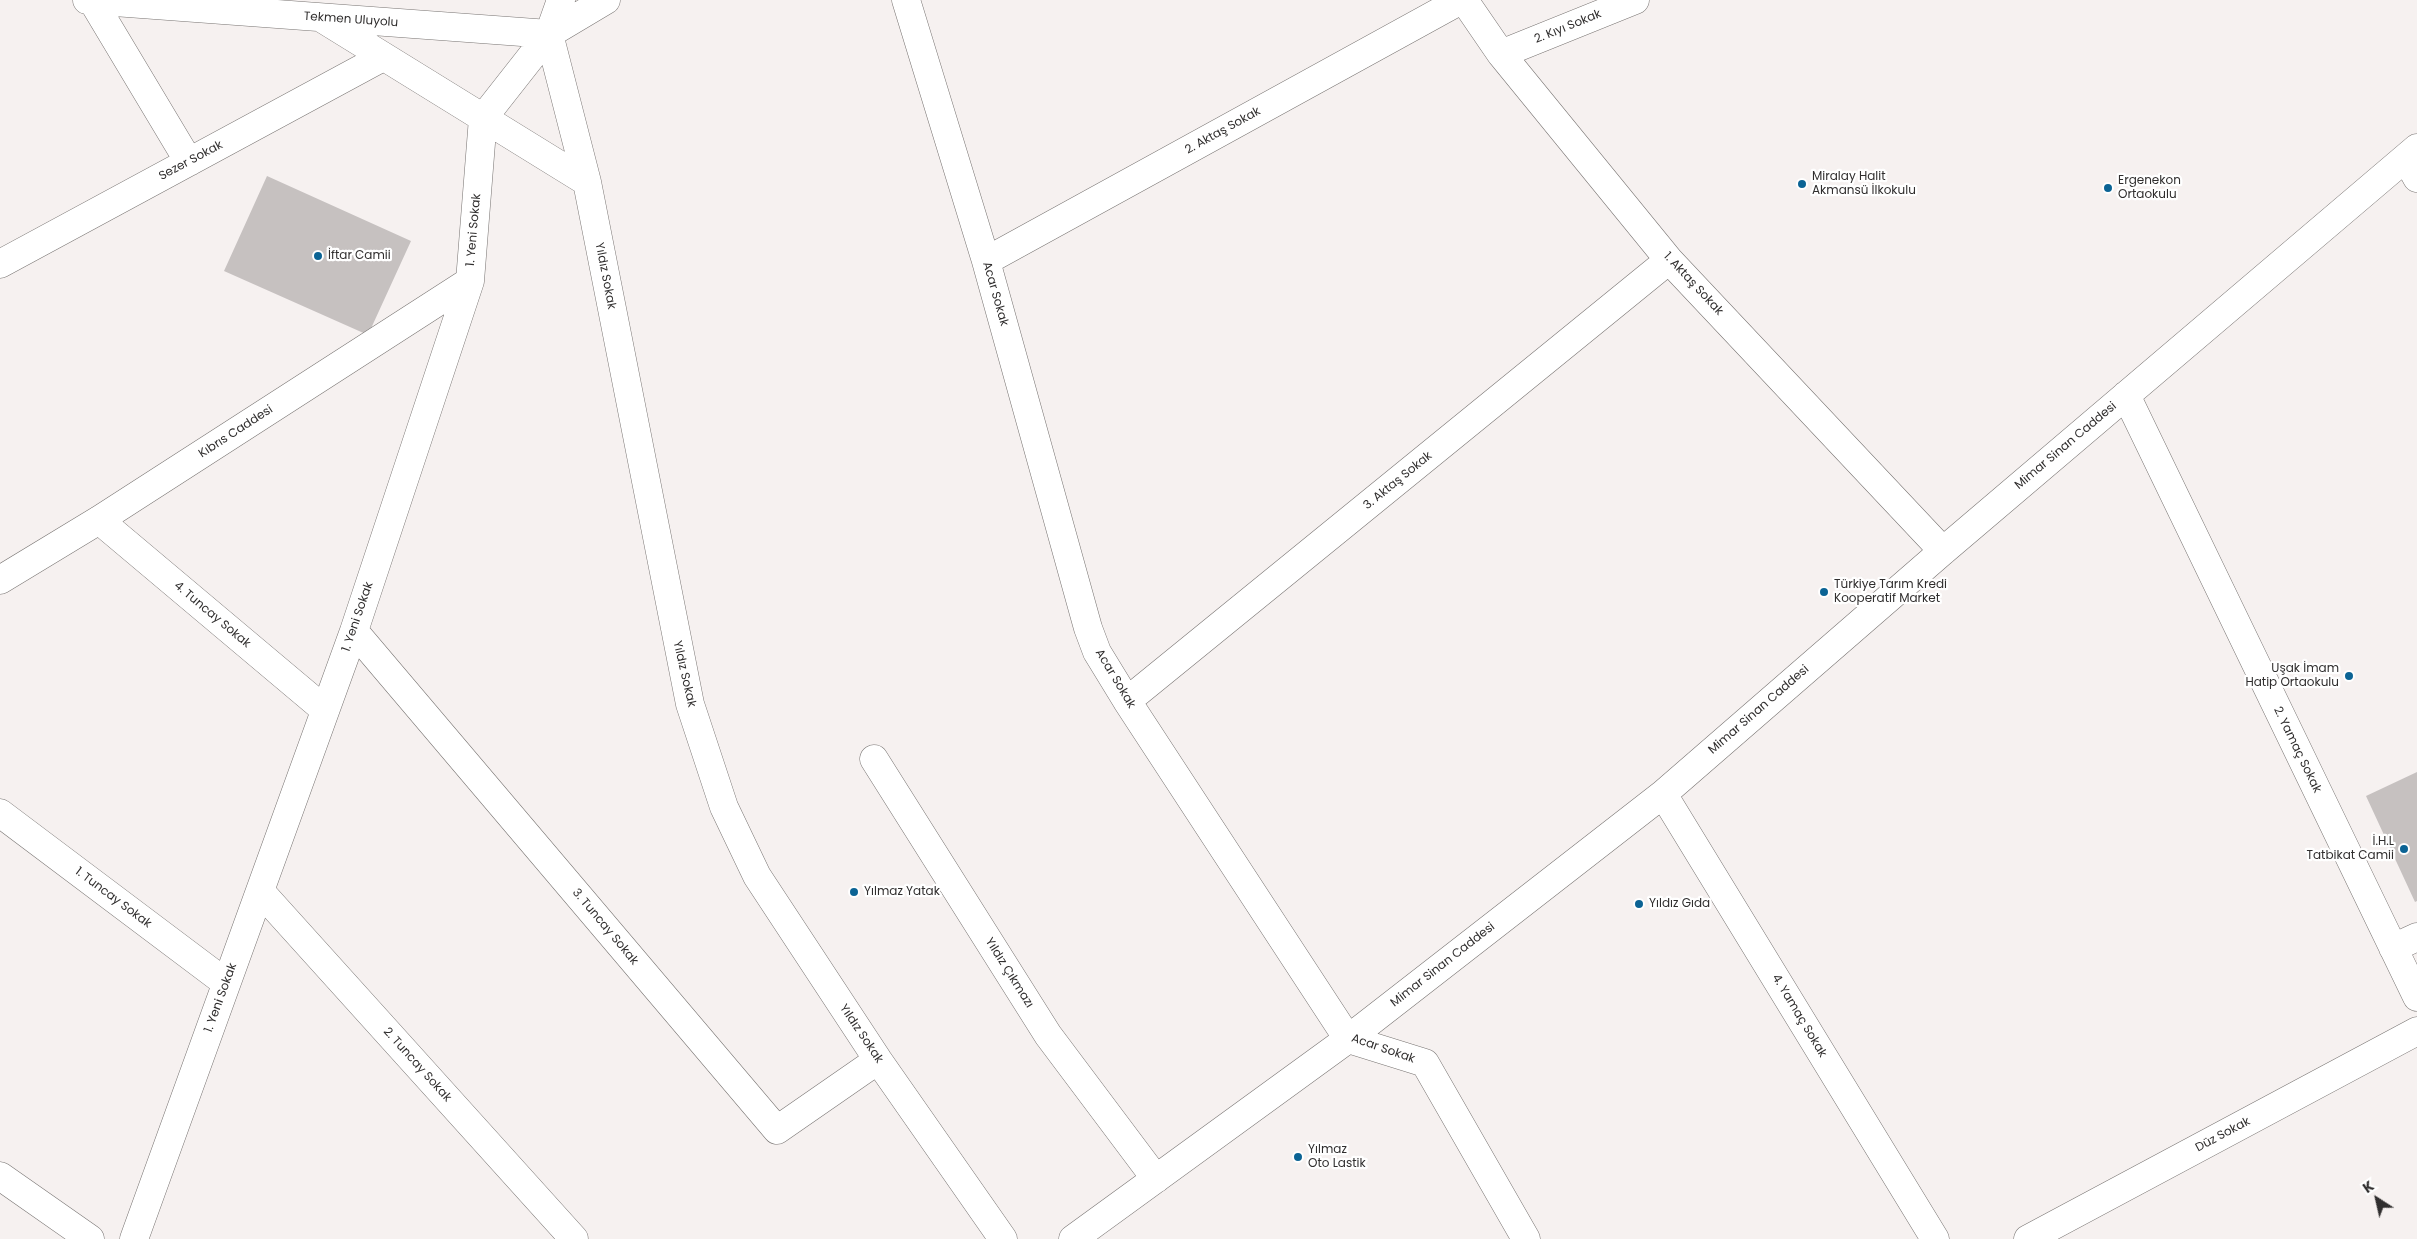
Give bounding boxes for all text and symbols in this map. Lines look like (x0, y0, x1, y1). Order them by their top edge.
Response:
street label: 2. Kıyı Sokak (1532, 7, 1604, 47)
street label: Tekmen Uluyolu (303, 10, 399, 30)
street label: 2. Aktaş Sokak (1183, 104, 1263, 158)
street label: Sezer Sokak (157, 138, 225, 184)
place label: Miralay Halit Akmansü İlkokulu (1812, 170, 1916, 198)
place label: Ergenekon Ortaokulu (2118, 174, 2181, 202)
marker: Miralay Halit Akmansü İlkokulu (1796, 178, 1808, 190)
marker: Ergenekon Ortaokulu (2102, 182, 2114, 194)
street label: 1. Yeni Sokak (464, 193, 484, 267)
street label: Yıldız Sokak (591, 241, 619, 311)
place label: İftar Camii (328, 249, 391, 263)
street label: 1. Aktaş Sokak (1660, 249, 1726, 319)
marker: İftar Camii (312, 250, 324, 262)
street label: Acar Sokak (979, 260, 1011, 328)
street label: Mimar Sinan Caddesi (2012, 399, 2120, 493)
street label: Kıbrıs Caddesi (196, 403, 276, 461)
street label: 3. Aktaş Sokak (1361, 449, 1435, 513)
place label: Türkiye Tarım Kredi Kooperatif Market (1834, 578, 1947, 606)
street label: 4. Tuncay Sokak (171, 579, 253, 651)
street label: 1. Yeni Sokak (339, 580, 377, 654)
marker: Türkiye Tarım Kredi Kooperatif Market (1818, 586, 1830, 598)
street label: Yıldız Sokak (669, 639, 699, 709)
street label: Acar Sokak (1092, 647, 1138, 711)
street label: Mimar Sinan Caddesi (1706, 662, 1812, 758)
place label: Uşak İmam Hatip Ortaokulu (2245, 662, 2339, 690)
marker: Uşak İmam Hatip Ortaokulu (2343, 670, 2355, 682)
street label: 2. Yamaç Sokak (2270, 705, 2324, 795)
place label: İ.H.L Tatbikat Camii (2306, 835, 2394, 863)
marker: İ.H.L Tatbikat Camii (2398, 843, 2410, 855)
street label: 1. Tuncay Sokak (72, 865, 154, 931)
place label: Yılmaz Yatak (864, 885, 940, 899)
street label: 3. Tuncay Sokak (569, 886, 641, 968)
marker: Yılmaz Yatak (848, 886, 860, 898)
place label: Yıldız Gıda (1649, 897, 1710, 911)
marker: Yıldız Gıda (1633, 898, 1645, 910)
street label: Mimar Sinan Caddesi (1388, 920, 1498, 1010)
street label: Yıldız Çıkmazı (982, 935, 1036, 1011)
street label: 1. Yeni Sokak (202, 961, 240, 1035)
street label: 4. Yamaç Sokak (1768, 972, 1830, 1060)
street label: Yıldız Sokak (836, 1002, 886, 1066)
street label: 2. Tuncay Sokak (380, 1025, 454, 1105)
street label: Acar Sokak (1349, 1031, 1417, 1067)
street label: Düz Sokak (2193, 1115, 2253, 1155)
place label: Yılmaz Oto Lastik (1308, 1143, 1366, 1171)
marker: Yılmaz Oto Lastik (1292, 1151, 1304, 1163)
north arrow (2352, 1174, 2402, 1224)
text: K (2359, 1176, 2378, 1198)

